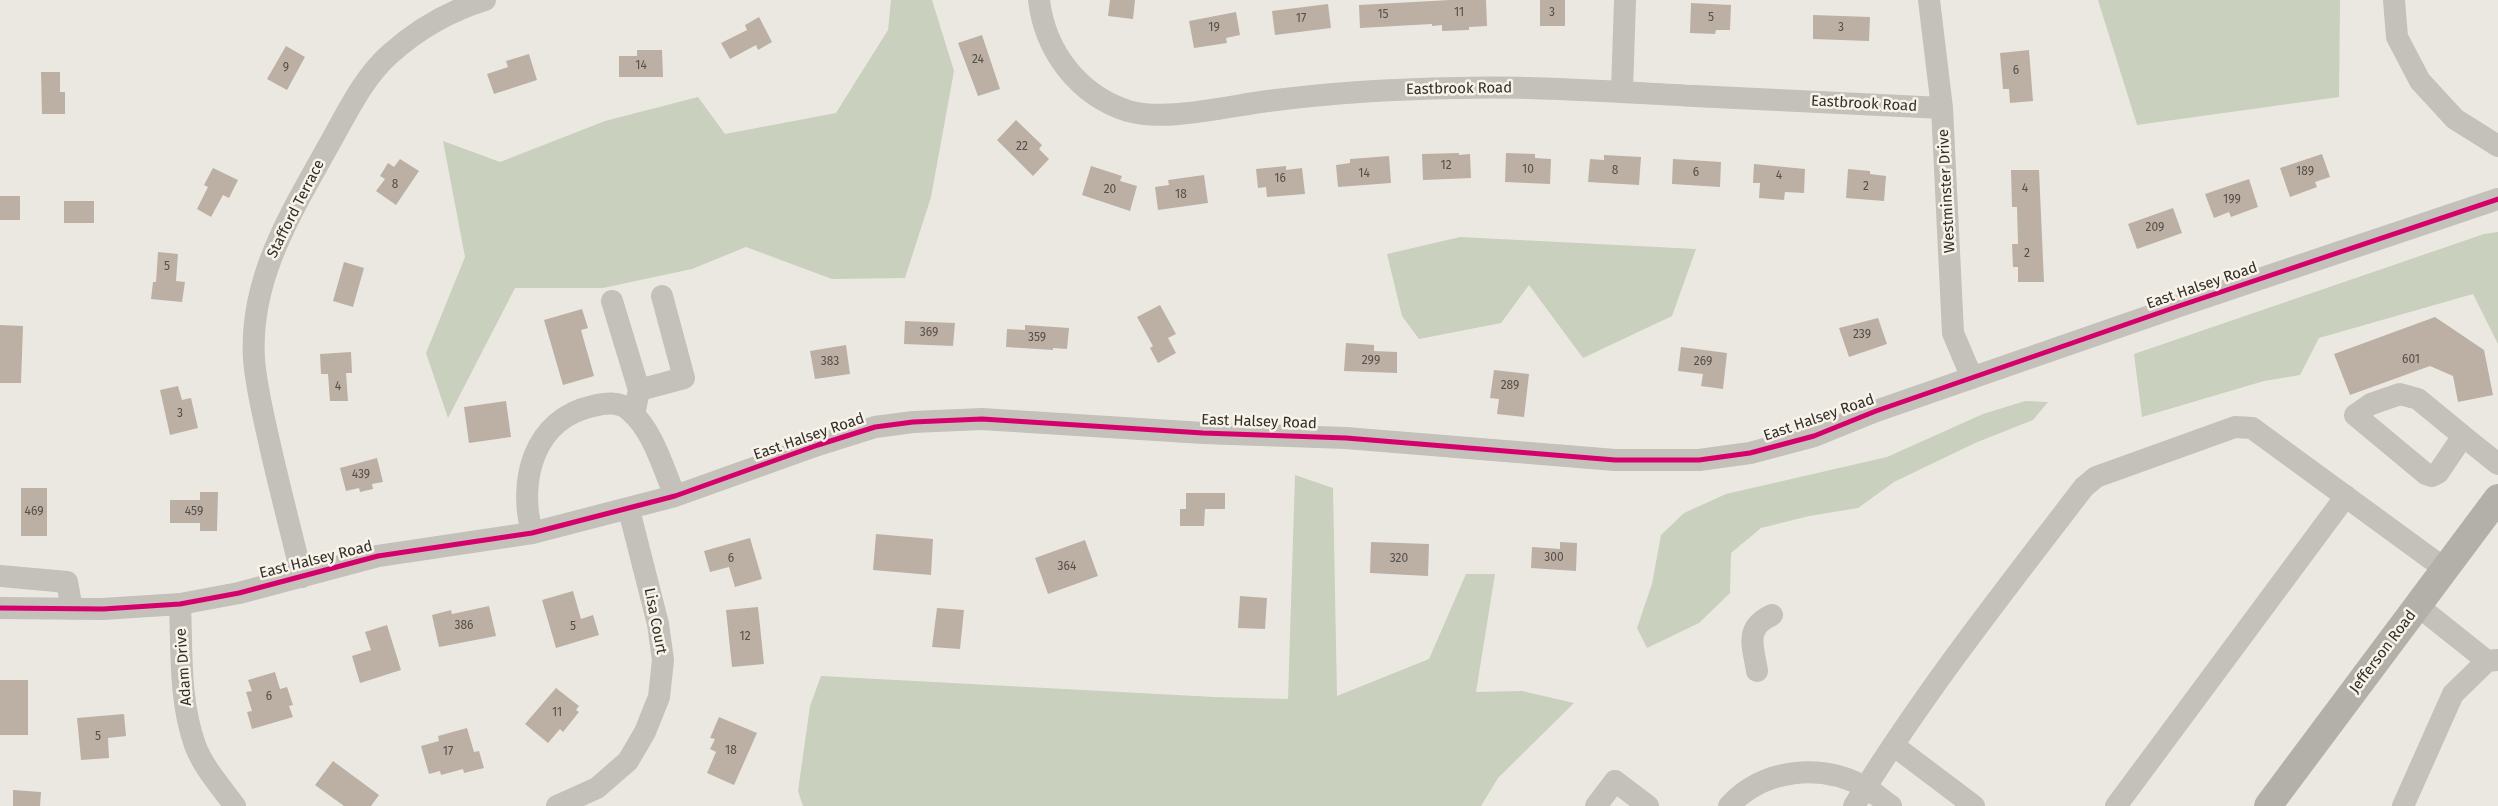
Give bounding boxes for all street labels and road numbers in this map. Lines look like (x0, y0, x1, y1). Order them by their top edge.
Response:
street label: Eastbrook Road (1406, 79, 1512, 99)
street label: Eastbrook Road (1810, 92, 1918, 116)
street label: Westminster Drive (1935, 129, 1959, 253)
street label: Stafford Terrace (263, 157, 329, 261)
street label: East Halsey Road (2144, 259, 2260, 313)
street label: East Halsey Road (1761, 391, 1877, 445)
street label: East Halsey Road (751, 410, 867, 464)
street label: East Halsey Road (1201, 411, 1317, 433)
street label: East Halsey Road (258, 537, 374, 583)
street label: Lisa Court (640, 586, 670, 656)
street label: Jefferson Road (2346, 607, 2420, 697)
street label: Adam Drive (172, 628, 196, 706)

